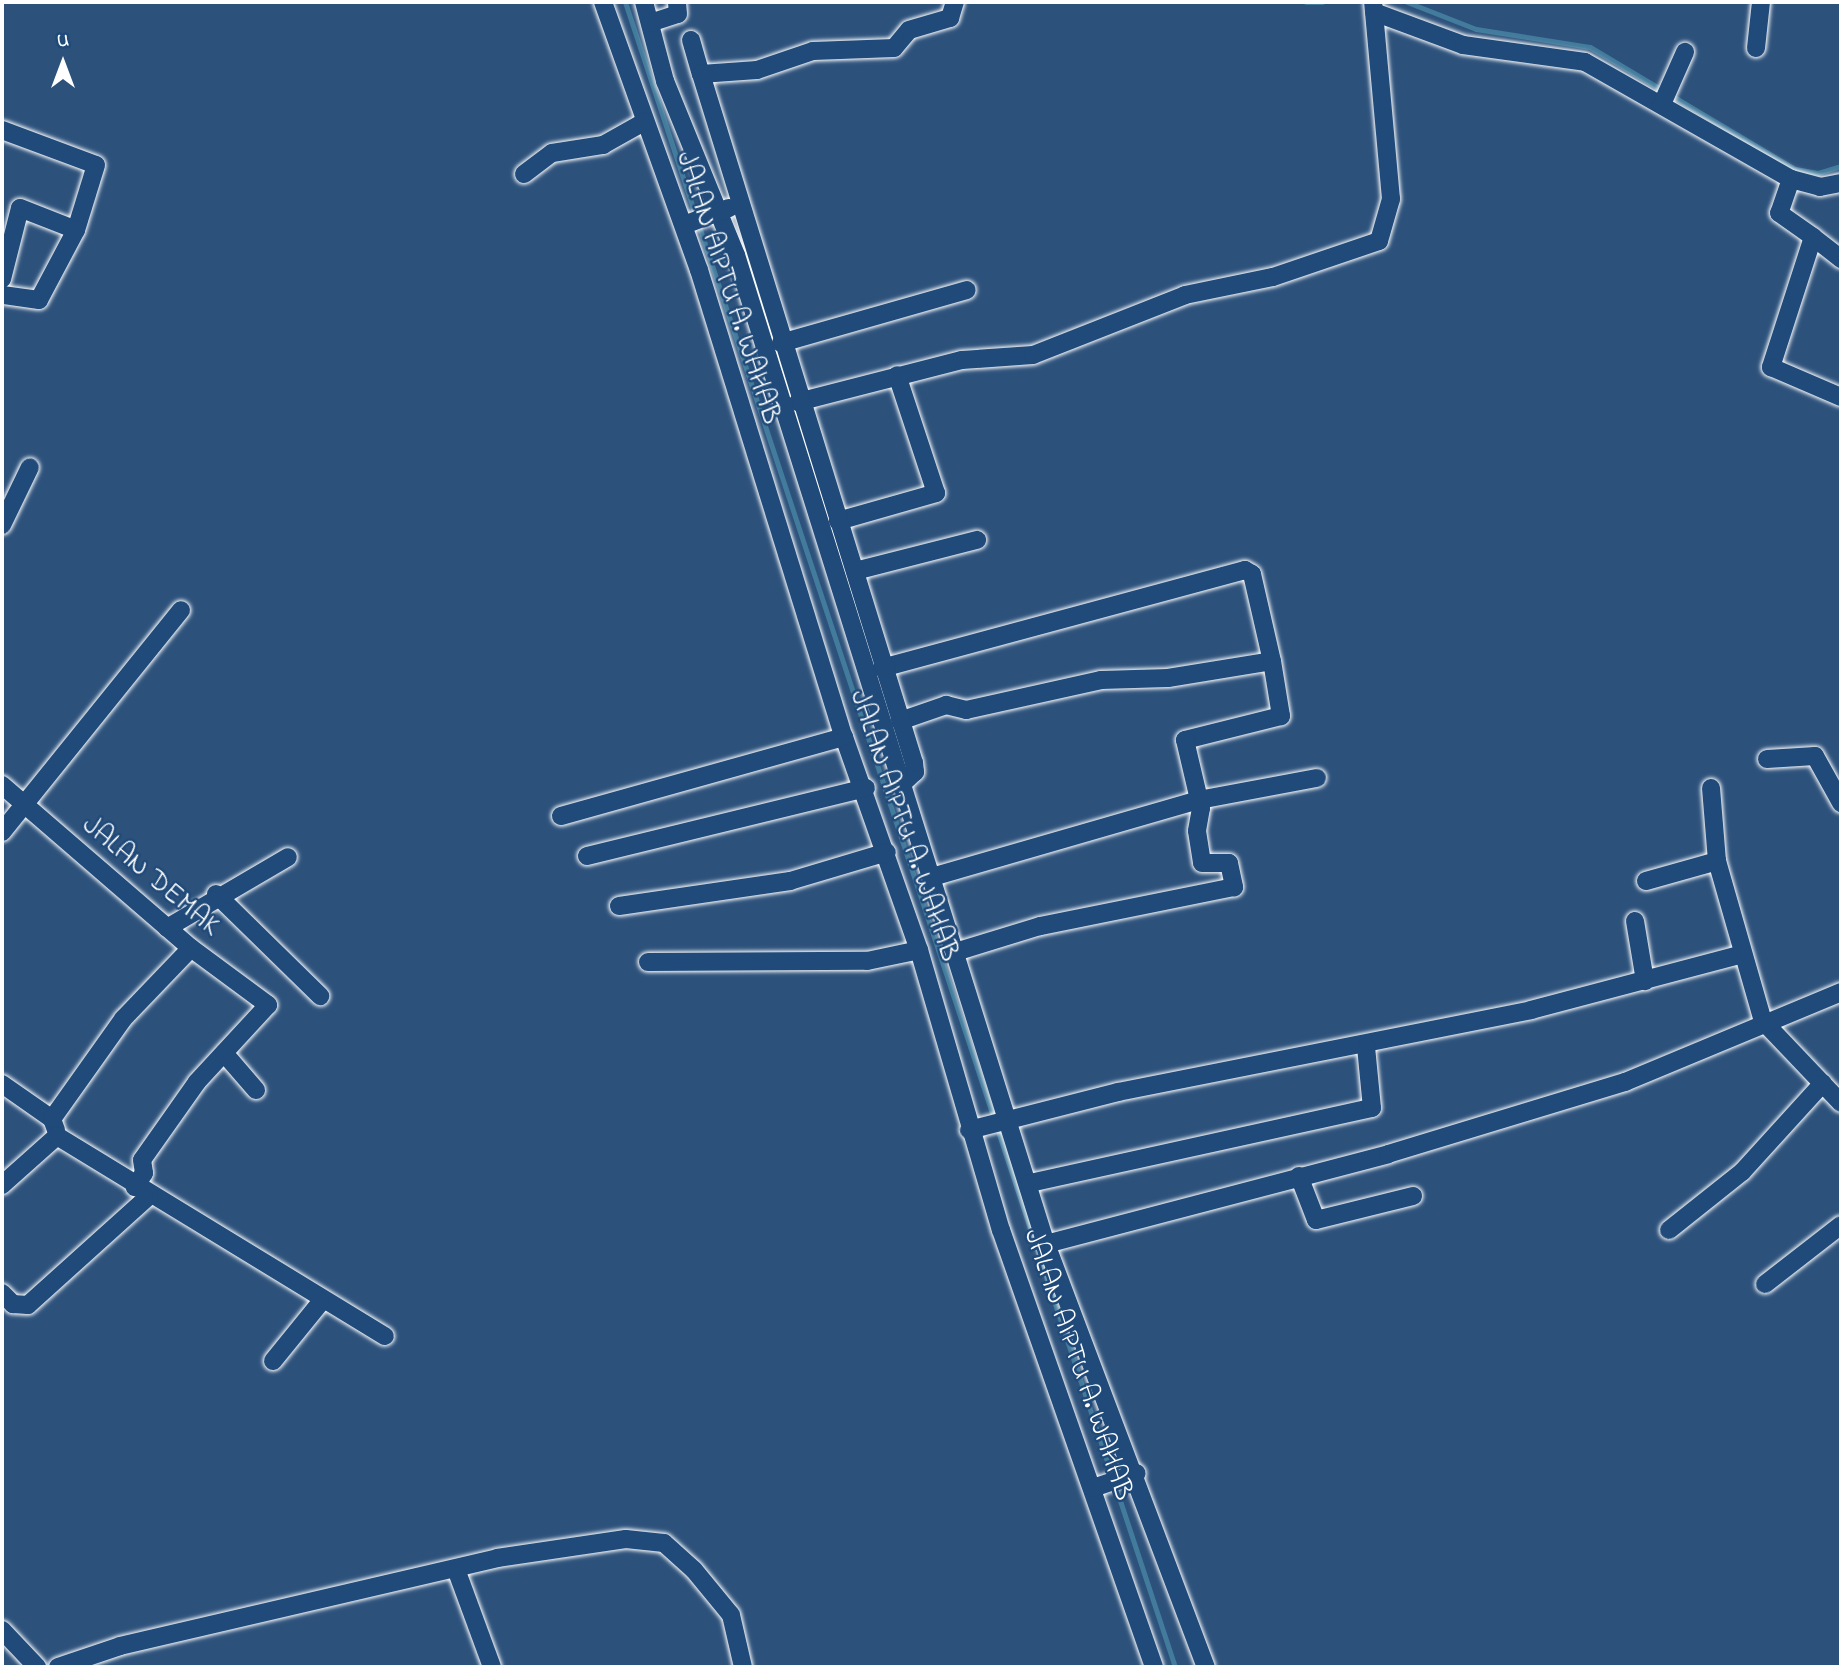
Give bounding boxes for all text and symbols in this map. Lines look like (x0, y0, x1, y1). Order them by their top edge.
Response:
north arrow (28, 28, 98, 98)
text: U (57, 28, 69, 55)
street label: JALAN AIPTU A. WAHAB (667, 147, 787, 429)
street label: JALAN AIPTU A. WAHAB (841, 686, 965, 966)
street label: JALAN DEMAK (74, 810, 226, 944)
street label: JALAN AIPTU A. WAHAB (1015, 1225, 1139, 1505)

